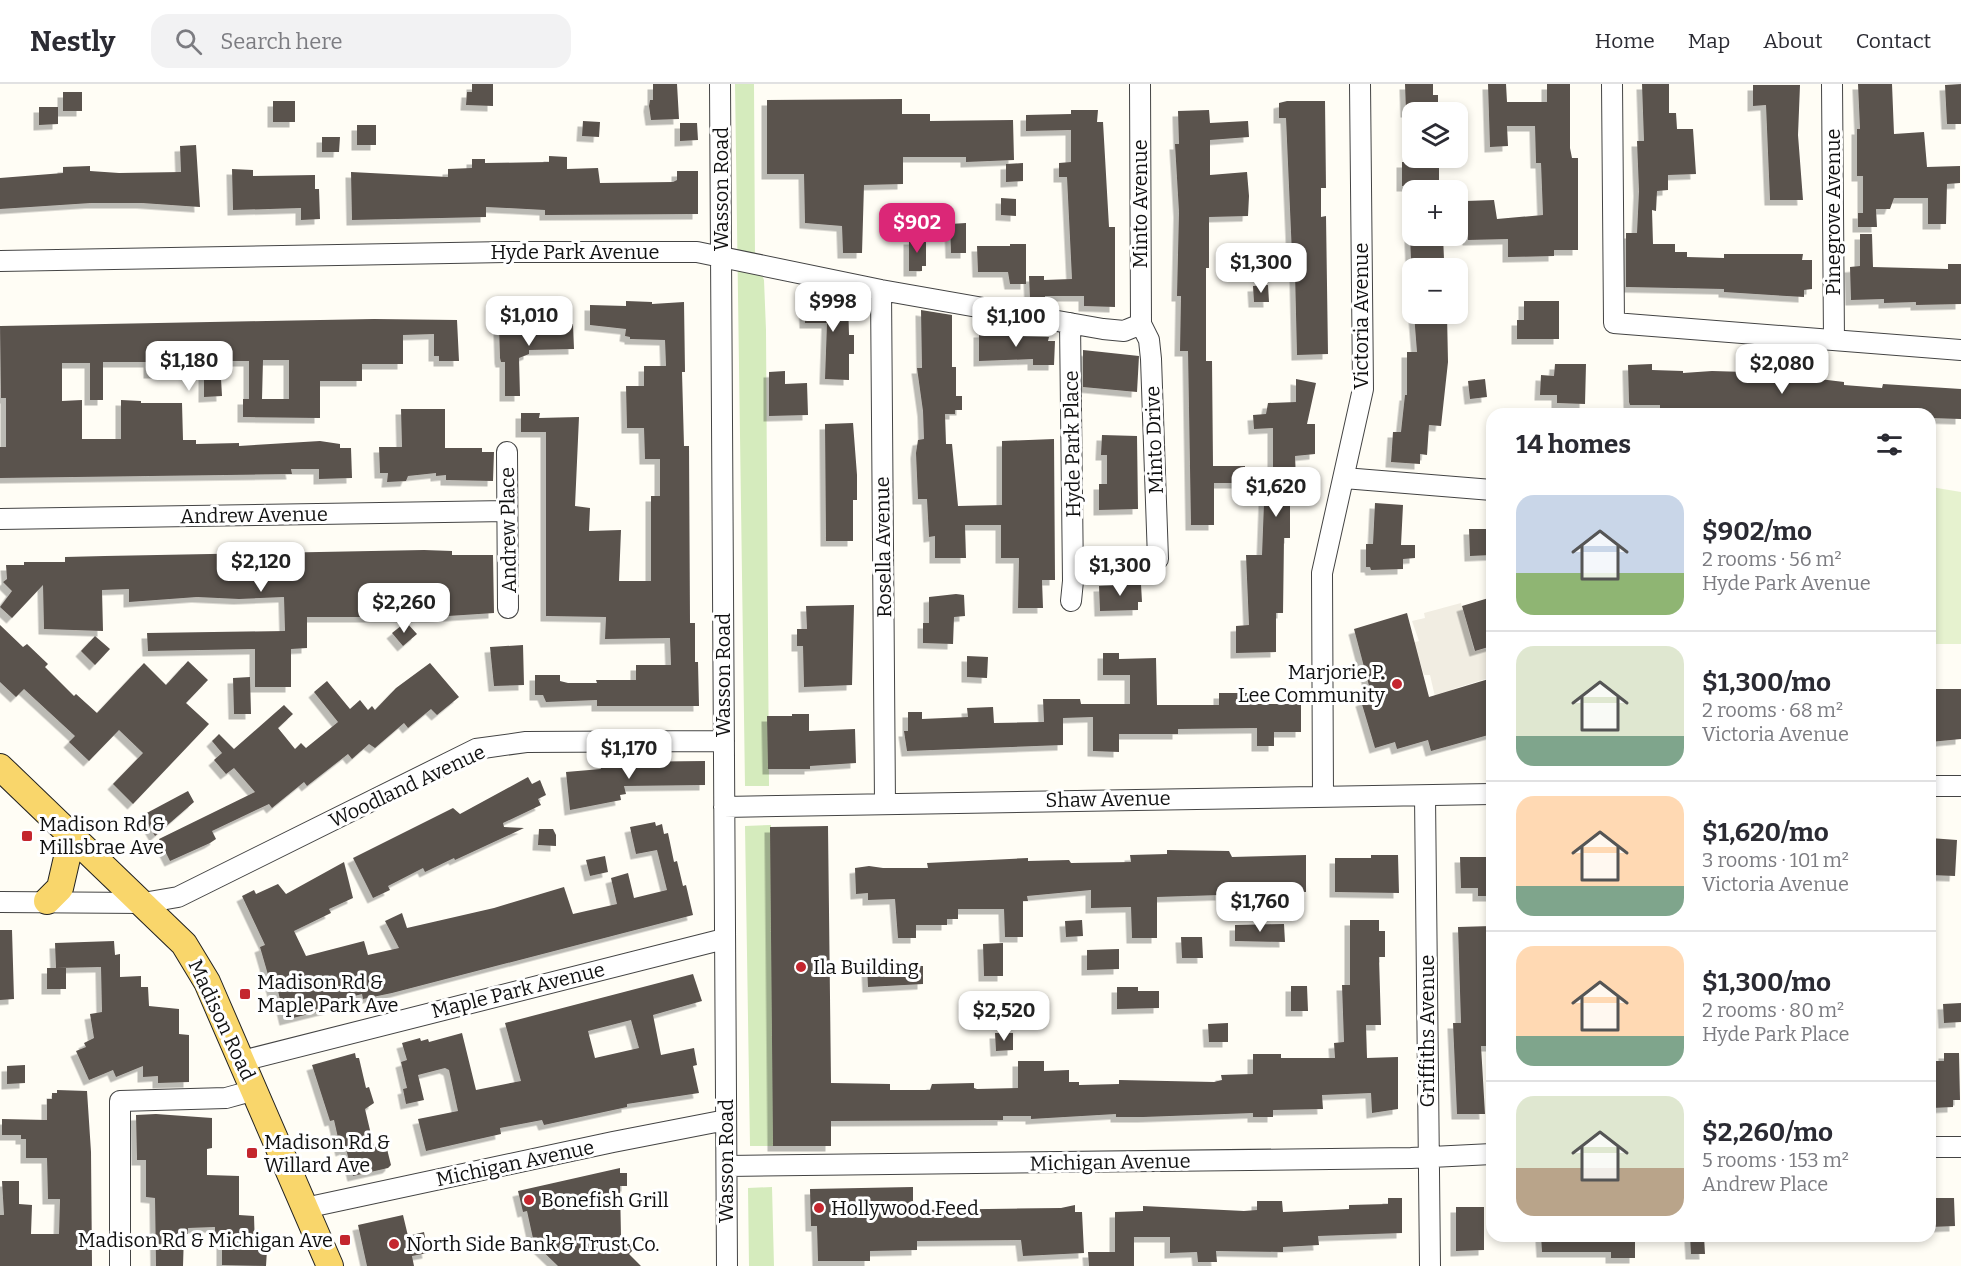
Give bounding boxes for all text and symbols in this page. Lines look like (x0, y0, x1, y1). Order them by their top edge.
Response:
search box (151, 14, 571, 68)
text: Nestly (30, 25, 115, 58)
icon: search (172, 25, 205, 58)
text: Search here (220, 28, 342, 55)
text: Home (1595, 28, 1655, 54)
text: Map (1688, 28, 1730, 54)
text: About (1763, 28, 1823, 54)
text: Contact (1856, 28, 1931, 54)
map controls (1402, 102, 1468, 324)
button: layers (1402, 102, 1468, 168)
street label: Wasson Road (709, 127, 733, 251)
street label: Pinegrove Avenue (1821, 128, 1845, 296)
street label: Minto Avenue (1128, 139, 1152, 269)
button: + (1402, 180, 1468, 246)
pin: $902 (881, 203, 953, 254)
text: $902 (893, 210, 941, 234)
street label: Hyde Park Avenue (491, 240, 659, 264)
pin: $1,300 (1212, 243, 1310, 294)
street label: Victoria Avenue (1349, 243, 1373, 389)
text: $1,300 (1230, 250, 1292, 274)
button: − (1402, 258, 1468, 324)
pin: $998 (797, 282, 869, 333)
text: $998 (809, 289, 857, 313)
pin: $1,010 (480, 296, 578, 347)
pin: $1,100 (967, 297, 1065, 348)
text: $1,010 (500, 303, 558, 327)
text: $1,100 (986, 304, 1046, 328)
pin: $1,180 (140, 341, 238, 392)
pin: $2,080 (1733, 344, 1831, 395)
text: $1,180 (160, 348, 218, 372)
text: $2,080 (1750, 351, 1814, 375)
street label: Hyde Park Place (1059, 370, 1085, 518)
street label: Minto Drive (1140, 386, 1168, 494)
icon: filters (1873, 428, 1906, 461)
text: 14 homes (1516, 429, 1631, 460)
street label: Andrew Place (495, 467, 521, 593)
pin: $1,620 (1227, 467, 1325, 518)
text: $1,620 (1246, 474, 1306, 498)
street label: Rosella Avenue (870, 476, 896, 618)
street label: Andrew Avenue (180, 502, 328, 528)
text: $902/mo (1702, 516, 1812, 547)
icon: home (1564, 519, 1636, 591)
pin: $2,120 (212, 542, 310, 593)
pin: $1,300 (1071, 546, 1169, 597)
text: 2 rooms · 56 m² (1702, 547, 1842, 571)
text: $2,120 (231, 549, 291, 573)
text: $1,300 (1089, 553, 1151, 577)
text: Hyde Park Avenue (1702, 571, 1871, 595)
pin: $2,260 (355, 583, 453, 634)
text: $2,260 (372, 590, 436, 614)
street label: Wasson Road (711, 613, 735, 737)
place label: Marjorie P. Lee Community (1238, 660, 1385, 707)
text: $1,300/mo (1702, 667, 1831, 698)
icon: home (1564, 670, 1636, 742)
marker: Marjorie P. Lee Community (1390, 677, 1404, 691)
text: 2 rooms · 68 m² (1702, 698, 1843, 722)
text: Victoria Avenue (1702, 722, 1849, 746)
pin: $1,170 (580, 729, 678, 780)
text: $1,170 (601, 736, 657, 760)
street label: Woodland Avenue (325, 739, 489, 833)
street label: Shaw Avenue (1045, 786, 1171, 812)
place label: Madison Rd & Millsbrae Ave (39, 812, 165, 859)
text: $1,620/mo (1702, 817, 1829, 848)
icon: home (1564, 820, 1636, 892)
marker: Madison Rd & Millsbrae Ave (20, 829, 34, 843)
text: 3 rooms · 101 m² (1702, 848, 1849, 872)
text: Victoria Avenue (1702, 872, 1849, 896)
pin: $1,760 (1211, 882, 1309, 933)
text: $1,760 (1230, 889, 1290, 913)
place label: Ila Building (813, 955, 919, 979)
street label: Griffiths Avenue (1415, 955, 1439, 1108)
street label: Madison Road (183, 956, 261, 1085)
street label: Maple Park Avenue (429, 957, 607, 1023)
marker: Ila Building (794, 960, 808, 974)
text: $1,300/mo (1702, 967, 1831, 998)
place label: Madison Rd & Maple Park Ave (257, 970, 399, 1017)
icon: home (1564, 970, 1636, 1042)
marker: Madison Rd & Maple Park Ave (238, 987, 252, 1001)
pin: $2,520 (955, 991, 1053, 1042)
text: $2,520 (973, 998, 1035, 1022)
text: 2 rooms · 80 m² (1702, 998, 1844, 1022)
text: Hyde Park Place (1702, 1022, 1849, 1046)
street label: Wasson Road (714, 1099, 738, 1223)
text: $2,260/mo (1702, 1117, 1833, 1148)
icon: home (1564, 1120, 1636, 1192)
place label: Madison Rd & Willard Ave (264, 1130, 390, 1177)
street label: Michigan Avenue (434, 1135, 596, 1191)
marker: Madison Rd & Willard Ave (245, 1146, 259, 1160)
text: 5 rooms · 153 m² (1702, 1148, 1849, 1172)
street label: Michigan Avenue (1029, 1149, 1191, 1175)
text: Andrew Place (1702, 1172, 1828, 1196)
place label: Bonefish Grill (541, 1188, 669, 1212)
marker: Bonefish Grill (522, 1193, 536, 1207)
place label: Hollywood Feed (831, 1196, 979, 1220)
marker: Hollywood Feed (812, 1201, 826, 1215)
place label: Madison Rd & Michigan Ave (78, 1228, 333, 1252)
place label: North Side Bank & Trust Co. (406, 1232, 660, 1256)
marker: Madison Rd & Michigan Ave (338, 1233, 352, 1247)
marker: North Side Bank & Trust Co. (387, 1237, 401, 1251)

